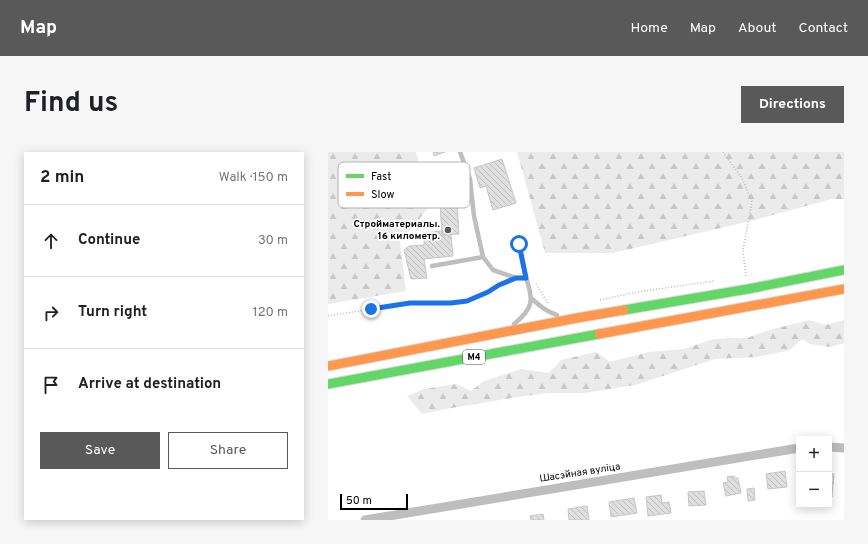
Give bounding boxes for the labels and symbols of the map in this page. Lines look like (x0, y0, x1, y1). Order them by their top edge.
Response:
legend (338, 162, 470, 208)
text: Fast (371, 170, 391, 184)
text: Slow (371, 188, 394, 202)
place label: Стройматериалы. 16 километр. (353, 218, 441, 243)
marker: Стройматериалы. 16 километр. (443, 225, 453, 235)
route start (510, 235, 528, 253)
route end (362, 300, 380, 318)
road number: М4 (463, 350, 485, 364)
street label: Шасэйная вуліца (539, 460, 621, 486)
scale bar (340, 492, 408, 511)

